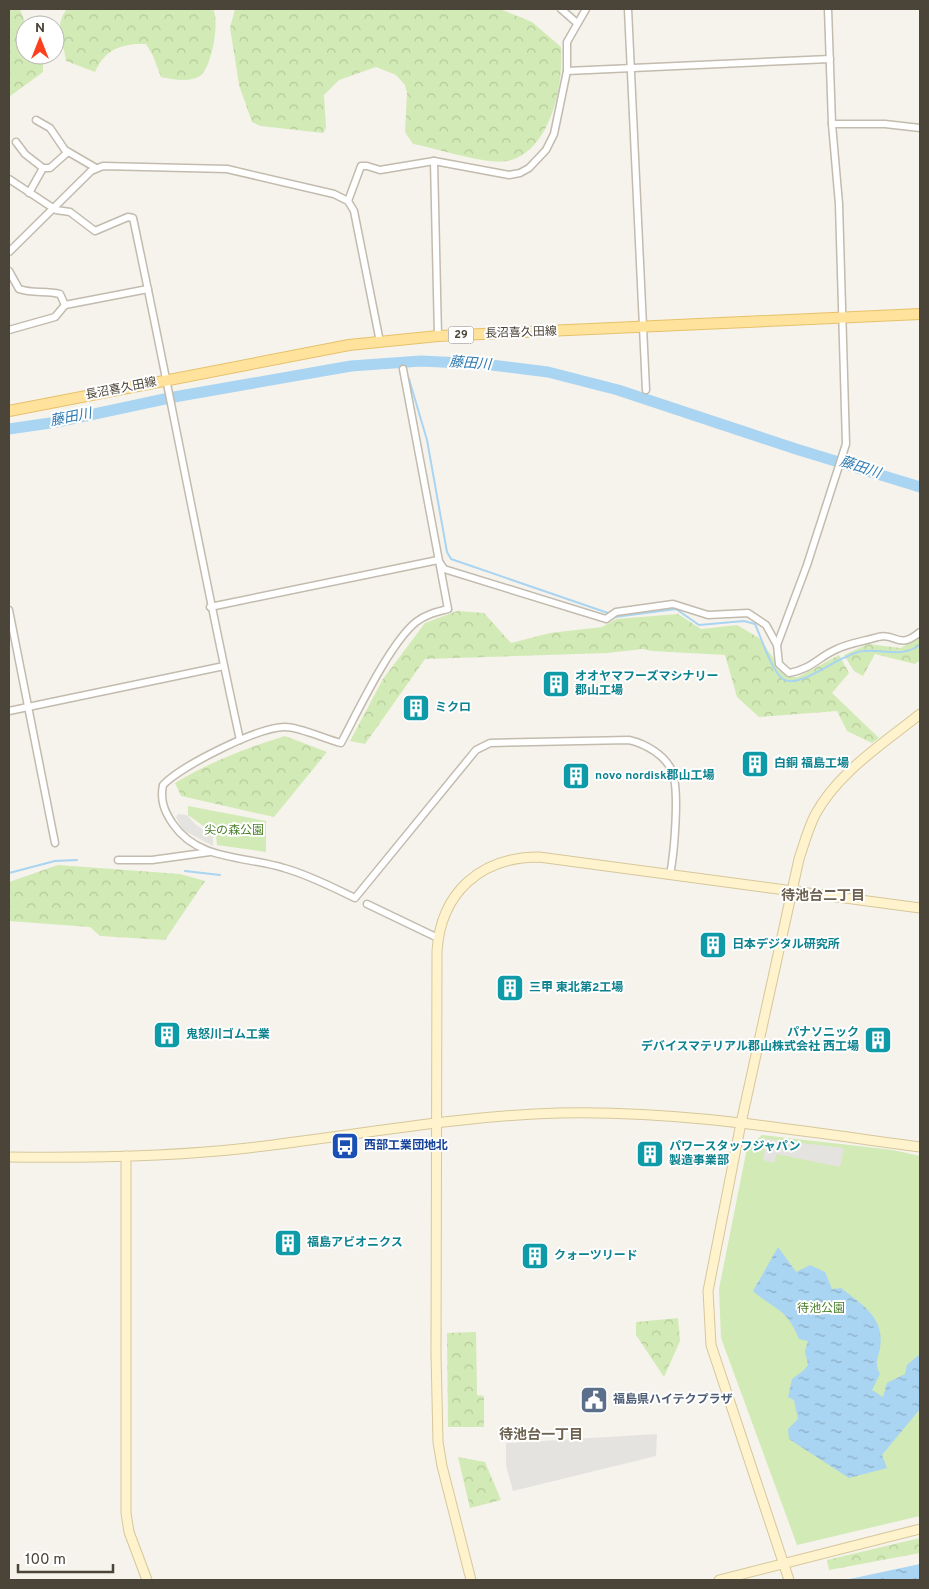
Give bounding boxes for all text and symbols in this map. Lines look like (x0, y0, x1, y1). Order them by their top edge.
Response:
north arrow (15, 15, 65, 65)
text: N (35, 20, 45, 37)
street label: 長沼喜久田線 (485, 324, 557, 342)
road number: 29 (448, 326, 474, 344)
water label: 藤田川 (448, 354, 494, 374)
street label: 長沼喜久田線 (84, 374, 158, 404)
water label: 藤田川 (49, 405, 95, 430)
water label: 藤田川 (837, 453, 885, 483)
building icon: オオヤマフーズマシナリー 郡山工場 (541, 669, 571, 699)
place label: オオヤマフーズマシナリー 郡山工場 (575, 669, 718, 699)
building icon: ミクロ (401, 693, 431, 723)
place label: ミクロ (435, 700, 471, 716)
building icon: 白銅 福島工場 (740, 749, 770, 779)
place label: 白銅 福島工場 (774, 756, 849, 772)
building icon: novo nordisk郡山工場 (561, 761, 591, 791)
place label: novo nordisk郡山工場 (595, 768, 715, 784)
park label: 尖の森公園 (204, 823, 264, 839)
district label: 待池台二丁目 (781, 887, 865, 905)
building icon: 日本デジタル研究所 (698, 930, 728, 960)
place label: 日本デジタル研究所 (732, 937, 840, 953)
building icon: 三甲 東北第2工場 (495, 973, 525, 1003)
place label: 三甲 東北第2工場 (529, 980, 623, 996)
building icon: 鬼怒川ゴム工業 (152, 1020, 182, 1050)
place label: パナソニック デバイスマテリアル郡山株式会社 西工場 (641, 1025, 859, 1055)
building icon: パナソニック デバイスマテリアル郡山株式会社 西工場 (863, 1025, 893, 1055)
place label: 鬼怒川ゴム工業 (186, 1027, 270, 1043)
bus stop icon: 西部工業団地北 (330, 1131, 360, 1161)
place label: 西部工業団地北 (364, 1138, 448, 1154)
building icon: パワースタッフジャパン 製造事業部 (635, 1139, 665, 1169)
place label: パワースタッフジャパン 製造事業部 (669, 1139, 800, 1169)
building icon: 福島アビオニクス (273, 1228, 303, 1258)
place label: 福島アビオニクス (307, 1235, 403, 1251)
building icon: クォーツリード (520, 1241, 550, 1271)
place label: クォーツリード (554, 1248, 638, 1264)
park label: 待池公園 (797, 1301, 845, 1317)
public building icon: 福島県ハイテクプラザ (579, 1385, 609, 1415)
place label: 福島県ハイテクプラザ (613, 1392, 733, 1408)
district label: 待池台一丁目 (499, 1426, 583, 1444)
scale bar (18, 1542, 112, 1574)
text: 100 m (25, 1551, 66, 1570)

